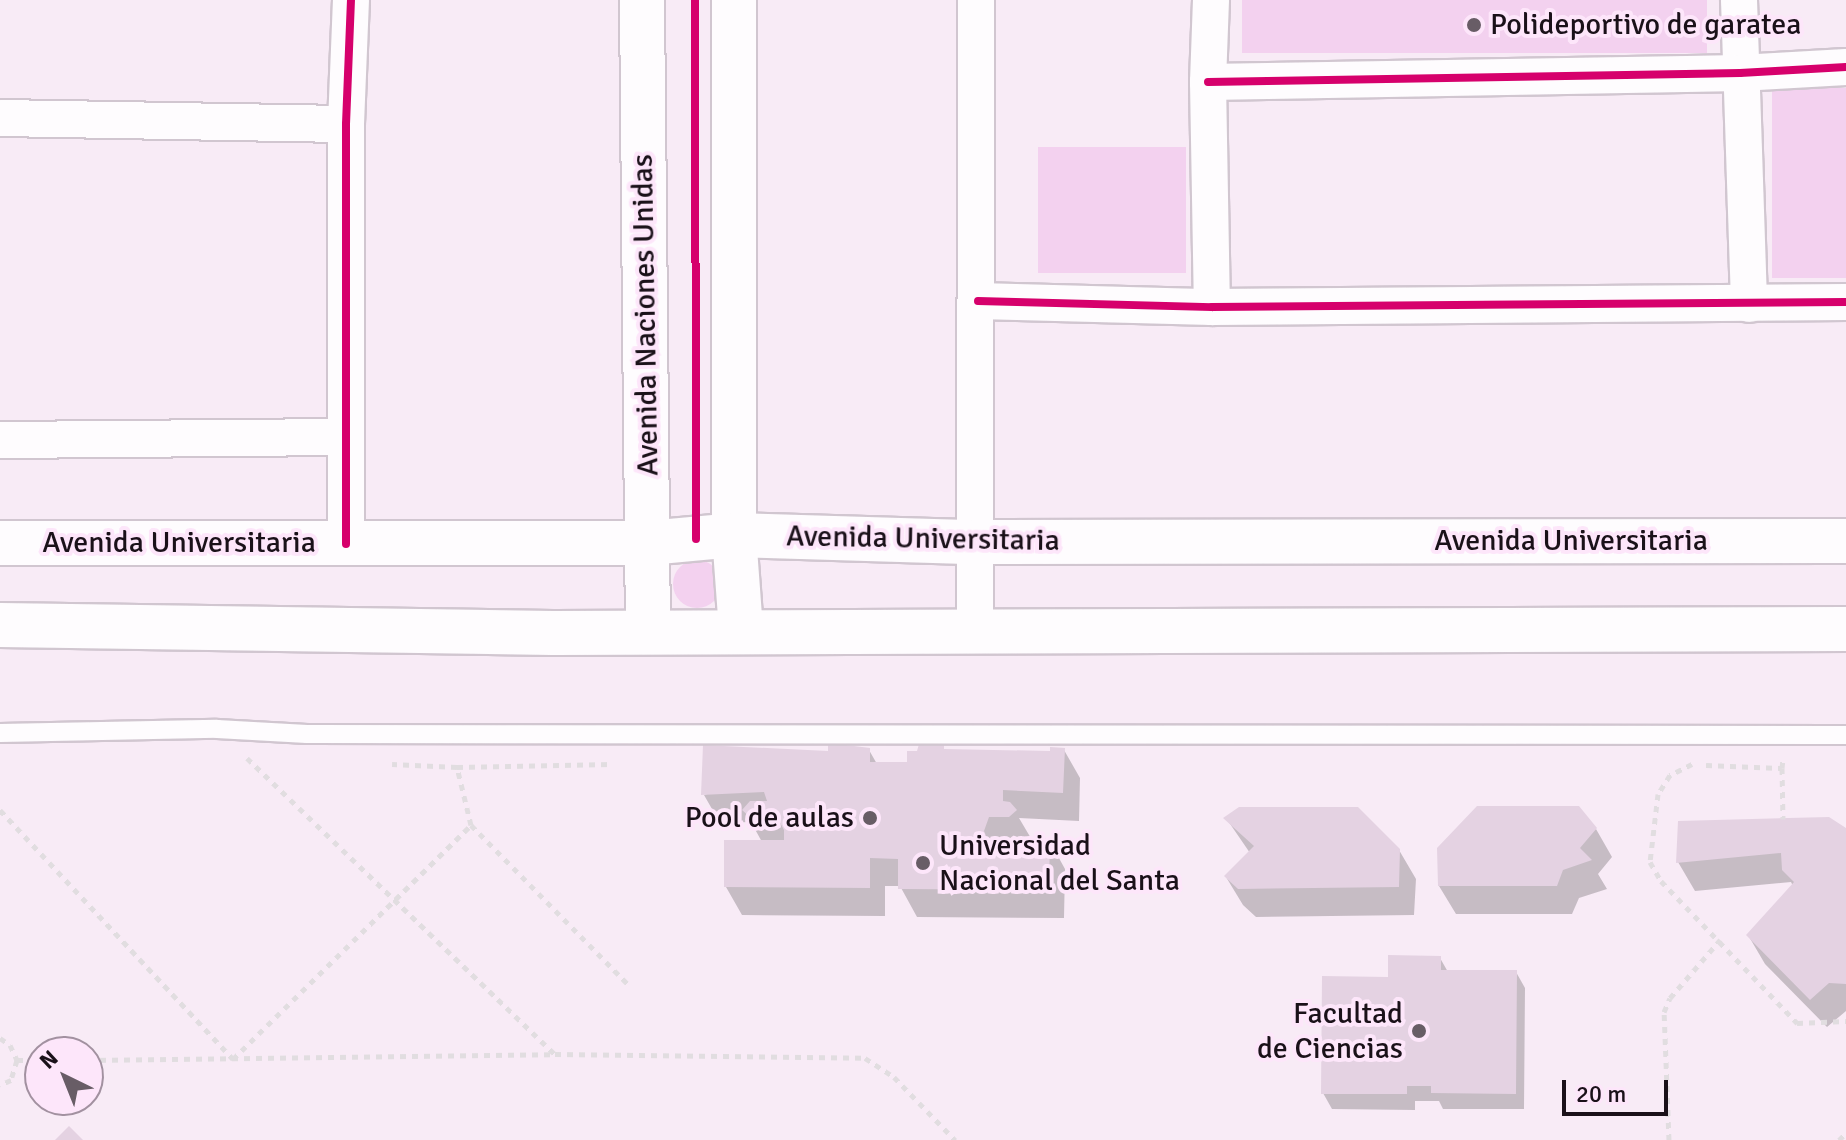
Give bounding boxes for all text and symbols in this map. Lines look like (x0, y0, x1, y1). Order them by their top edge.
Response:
place label: Polideportivo de garatea (1490, 7, 1801, 43)
marker: Polideportivo de garatea (1465, 16, 1483, 34)
street label: Avenida Naciones Unidas (625, 154, 667, 476)
street label: Avenida Universitaria (786, 519, 1060, 559)
street label: Avenida Universitaria (1434, 523, 1708, 559)
street label: Avenida Universitaria (42, 525, 316, 561)
place label: Pool de aulas (685, 800, 854, 836)
marker: Pool de aulas (861, 809, 879, 827)
place label: Universidad Nacional del Santa (939, 828, 1180, 898)
marker: Universidad Nacional del Santa (914, 854, 932, 872)
place label: Facultad de Ciencias (1257, 996, 1403, 1066)
marker: Facultad de Ciencias (1410, 1022, 1428, 1040)
north arrow (24, 1036, 104, 1116)
text: N (34, 1044, 63, 1075)
scale bar (1566, 1064, 1672, 1114)
text: 20 m (1576, 1079, 1626, 1109)

